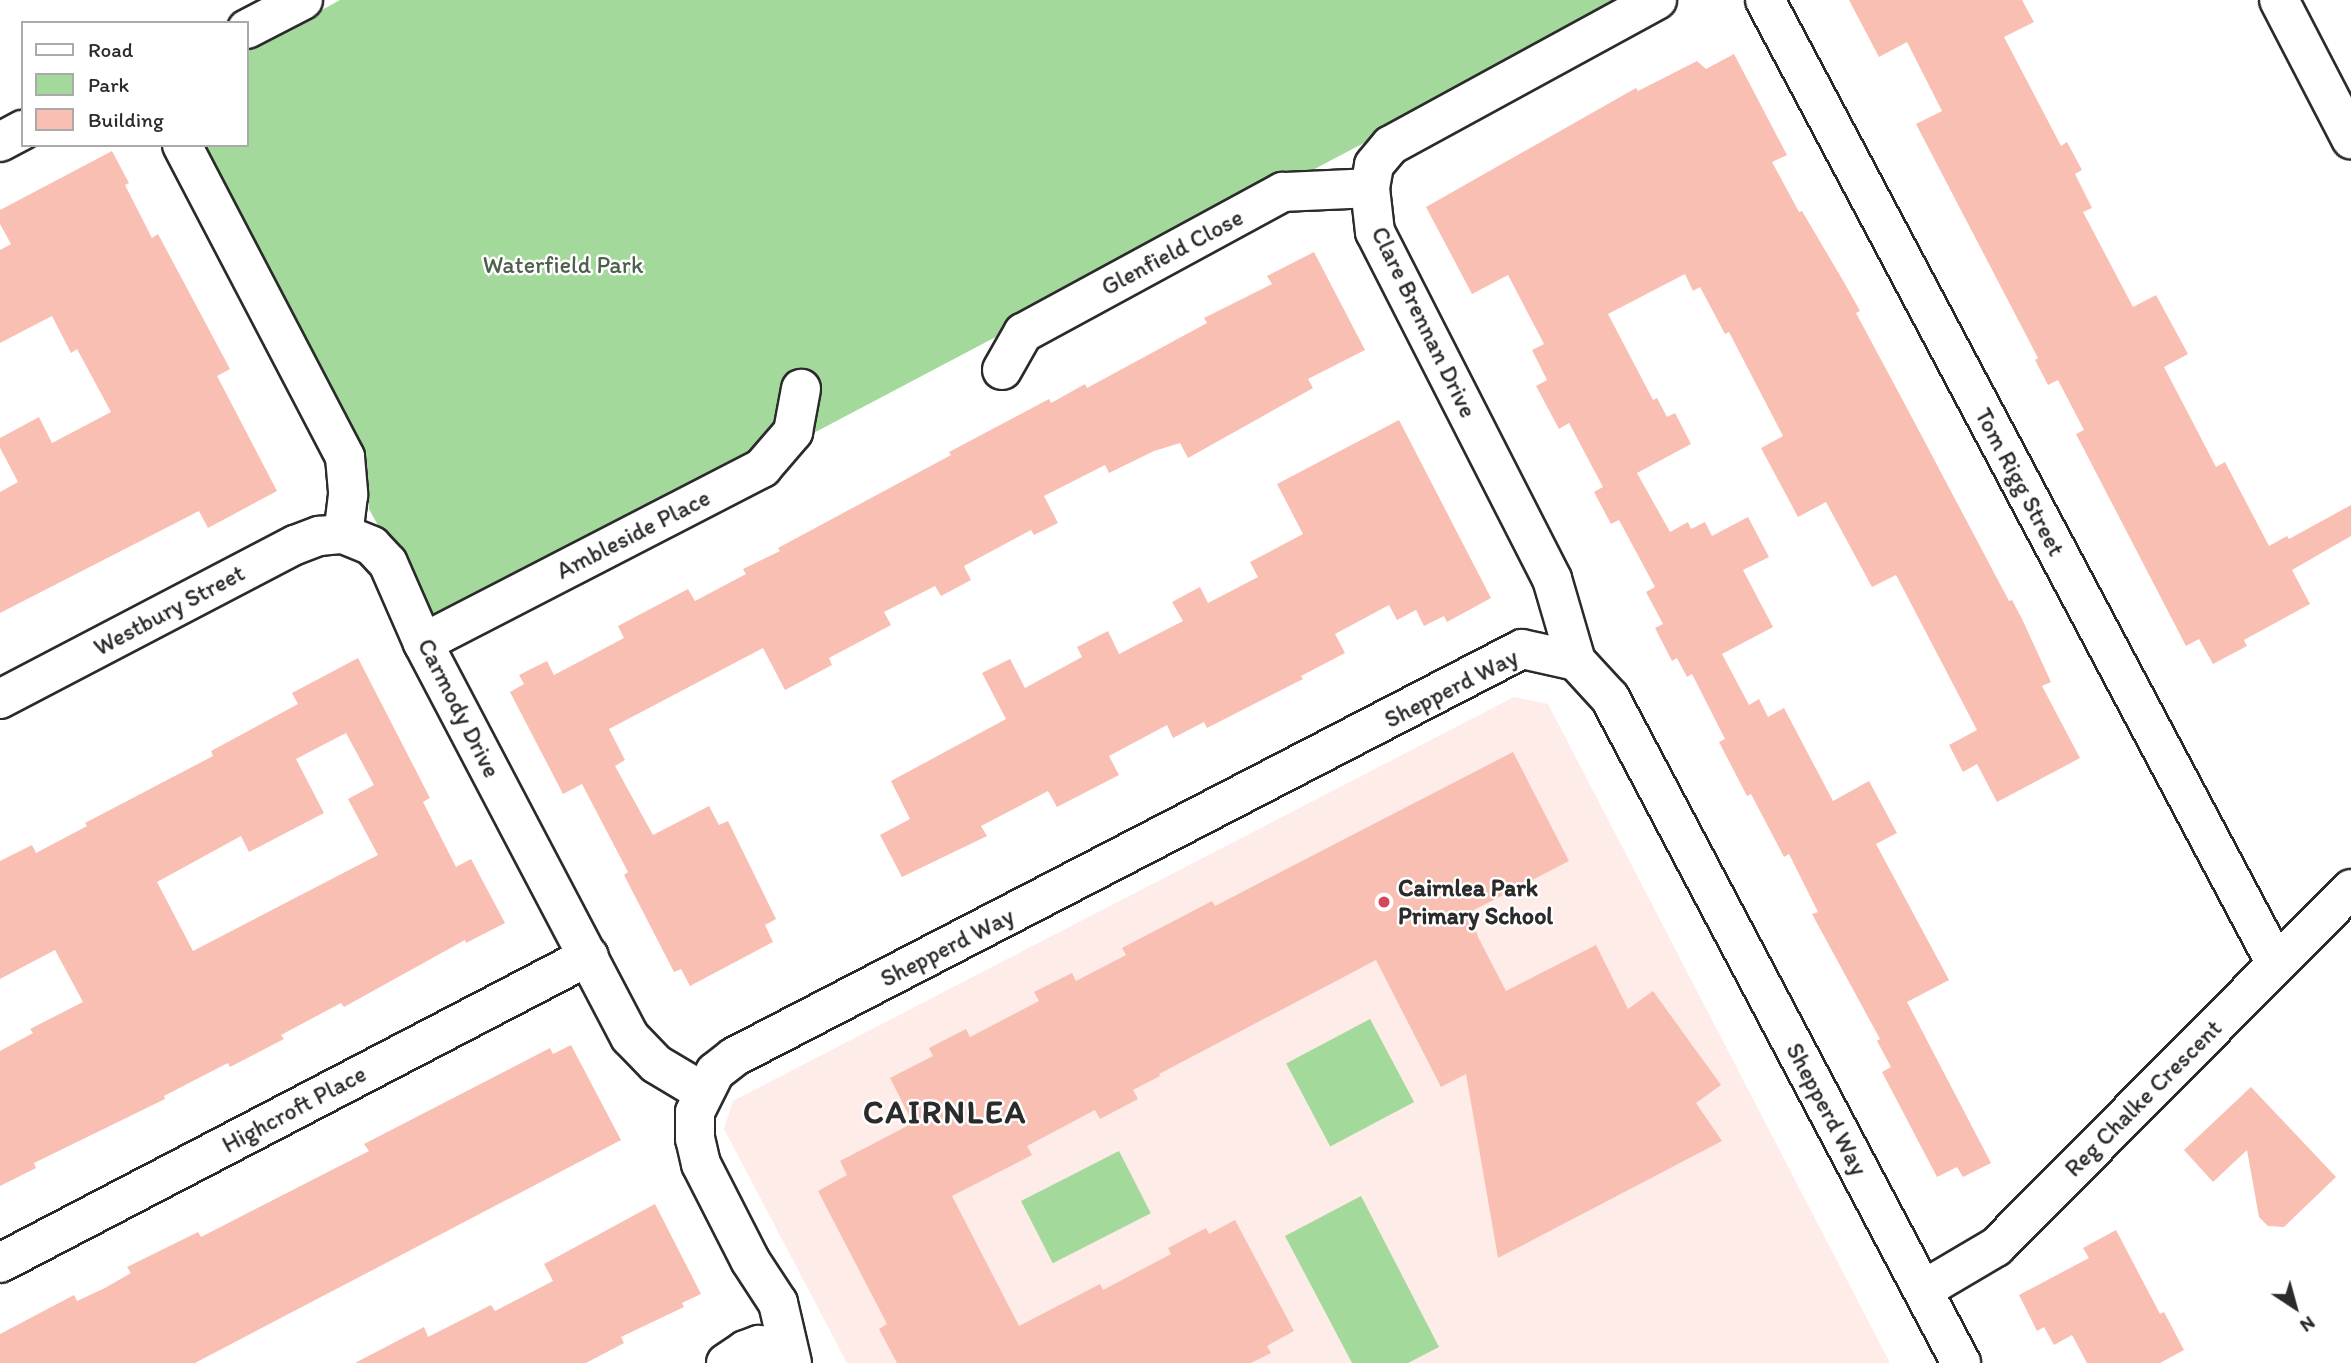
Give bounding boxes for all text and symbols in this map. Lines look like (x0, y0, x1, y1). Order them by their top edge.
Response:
legend (21, 21, 248, 147)
text: Road (88, 37, 133, 62)
text: Park (88, 72, 129, 97)
text: Building (88, 107, 164, 132)
street label: Glenfield Close (1096, 203, 1248, 301)
street label: Clare Brennan Drive (1365, 222, 1483, 422)
park label: Waterfield Park (483, 251, 643, 279)
street label: Tom Rigg Street (1969, 403, 2071, 561)
street label: Ambleside Place (552, 483, 714, 585)
street label: Westbury Street (89, 558, 249, 662)
street label: Carmody Drive (411, 633, 507, 783)
street label: Shepperd Way (1380, 642, 1522, 734)
place label: Cairnlea Park Primary School (1398, 874, 1553, 930)
marker: Cairnlea Park Primary School (1376, 894, 1392, 910)
street label: Shepperd Way (876, 901, 1018, 993)
street label: Reg Chalke Crescent (2058, 1013, 2228, 1183)
street label: Shepperd Way (1780, 1038, 1874, 1180)
street label: Highcroft Place (217, 1059, 371, 1159)
district label: CAIRNLEA (865, 1093, 1025, 1131)
north arrow (2260, 1272, 2330, 1342)
text: N (2296, 1311, 2320, 1337)

